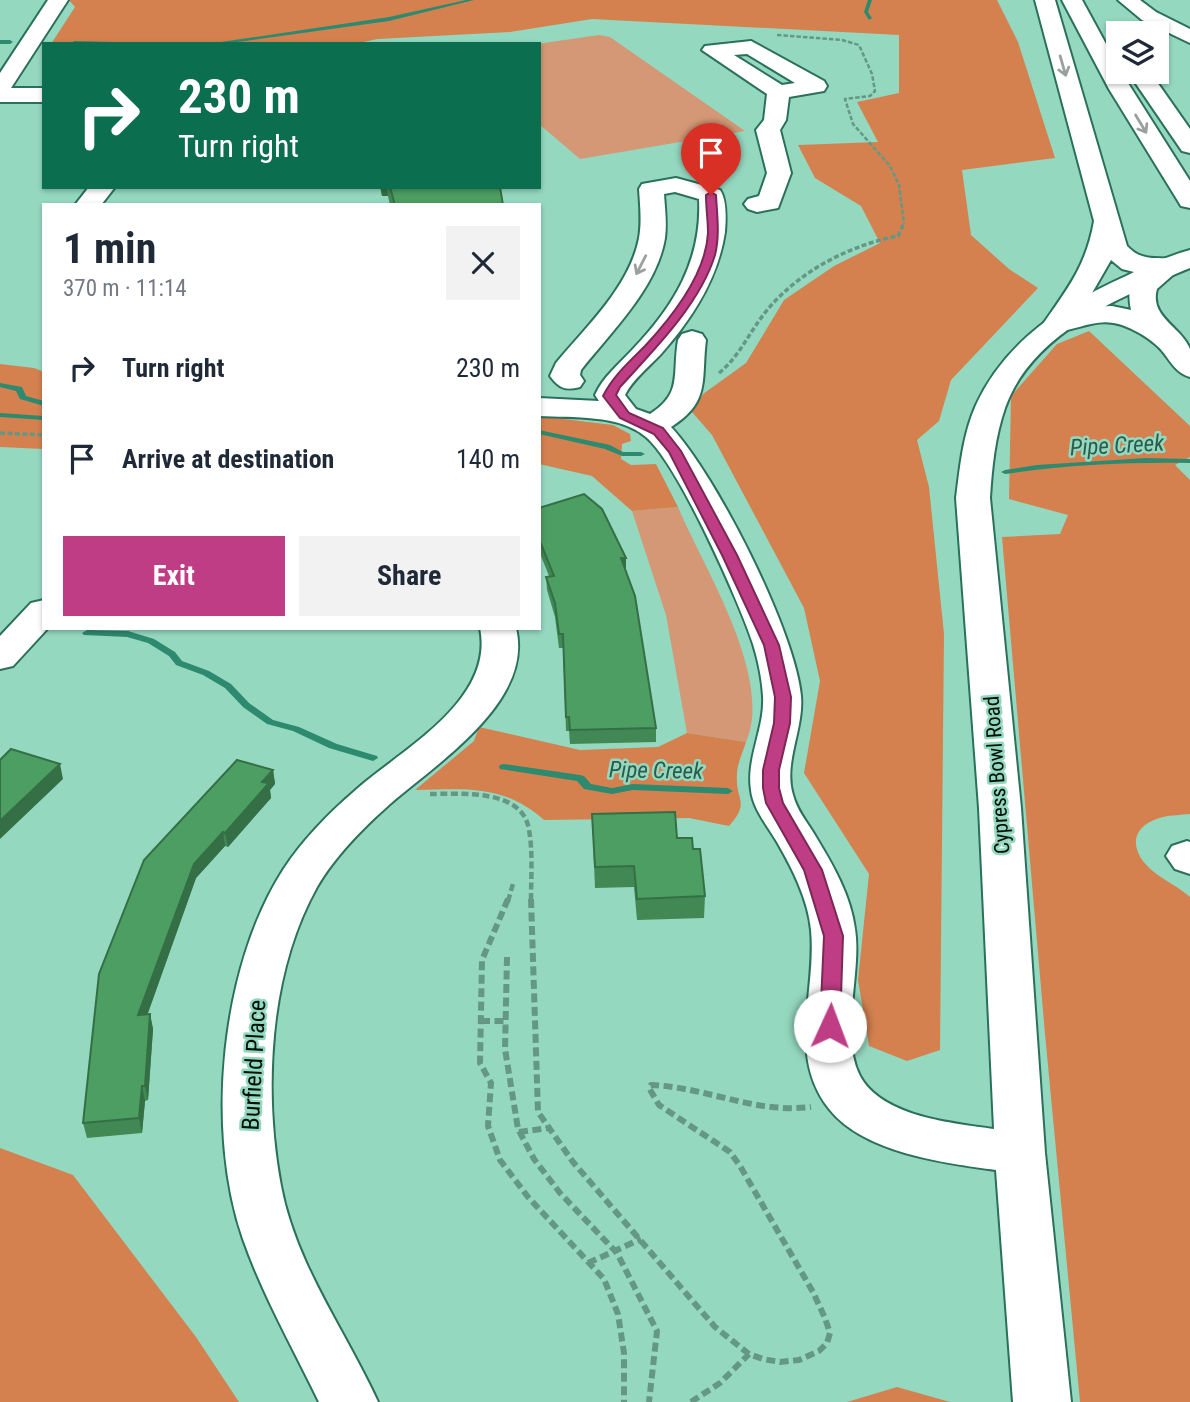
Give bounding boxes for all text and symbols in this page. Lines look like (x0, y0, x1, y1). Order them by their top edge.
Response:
map controls (1106, 21, 1169, 84)
button: layers (1106, 21, 1169, 84)
one-way arrow (1057, 55, 1070, 77)
text: 230 m (178, 68, 300, 125)
icon: right (63, 70, 154, 161)
one-way arrow (1134, 113, 1148, 133)
pin (681, 123, 741, 195)
text: Turn right (178, 127, 299, 165)
icon: arrive (692, 134, 730, 172)
text: 1 min (63, 224, 156, 273)
button: close (446, 226, 520, 300)
one-way arrow (634, 254, 648, 275)
text: 370 m · 11:14 (63, 275, 187, 302)
icon: right (63, 349, 101, 387)
text: Turn right (122, 353, 224, 383)
text: 230 m (456, 353, 520, 383)
water label: Pipe Creek (1069, 429, 1166, 461)
icon: arrive (63, 440, 101, 478)
text: Arrive at destination (122, 444, 334, 474)
text: 140 m (456, 444, 520, 474)
button: Exit (63, 536, 285, 616)
button: Share (299, 536, 520, 616)
street label: Cypress Bowl Road (980, 695, 1014, 855)
water label: Pipe Creek (609, 756, 704, 785)
position arrow (793, 989, 867, 1063)
street label: Burfield Place (237, 999, 271, 1131)

